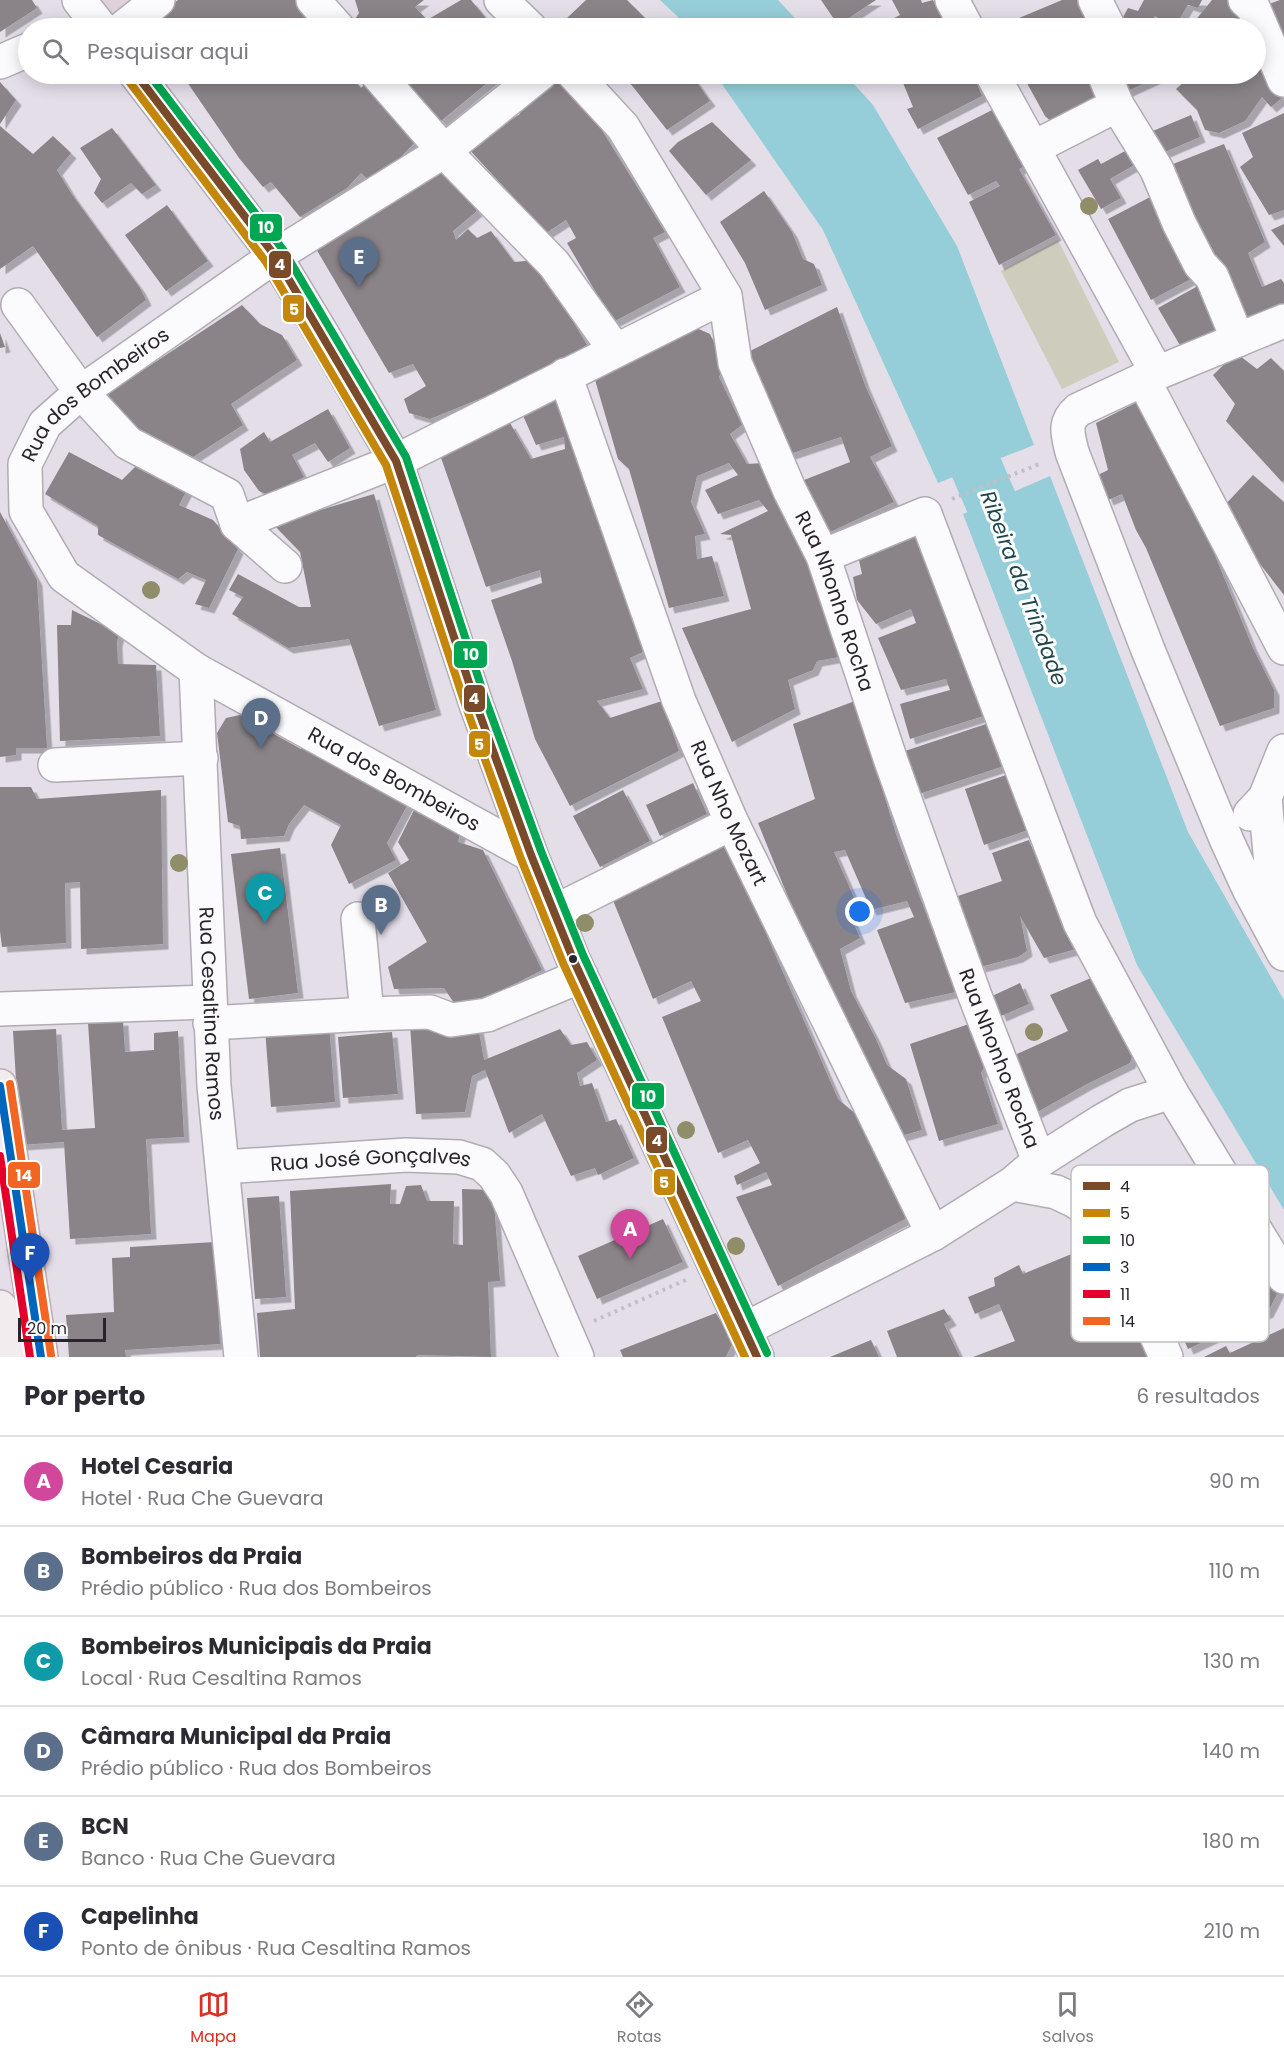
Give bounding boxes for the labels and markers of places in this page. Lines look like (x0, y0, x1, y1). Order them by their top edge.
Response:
pin: E (340, 238, 378, 287)
pin: D (242, 698, 280, 748)
pin: C (246, 874, 284, 923)
pin: B (362, 886, 400, 935)
unlabelled marker (567, 953, 579, 965)
pin: A (610, 1210, 650, 1259)
pin: F (10, 1234, 50, 1283)

